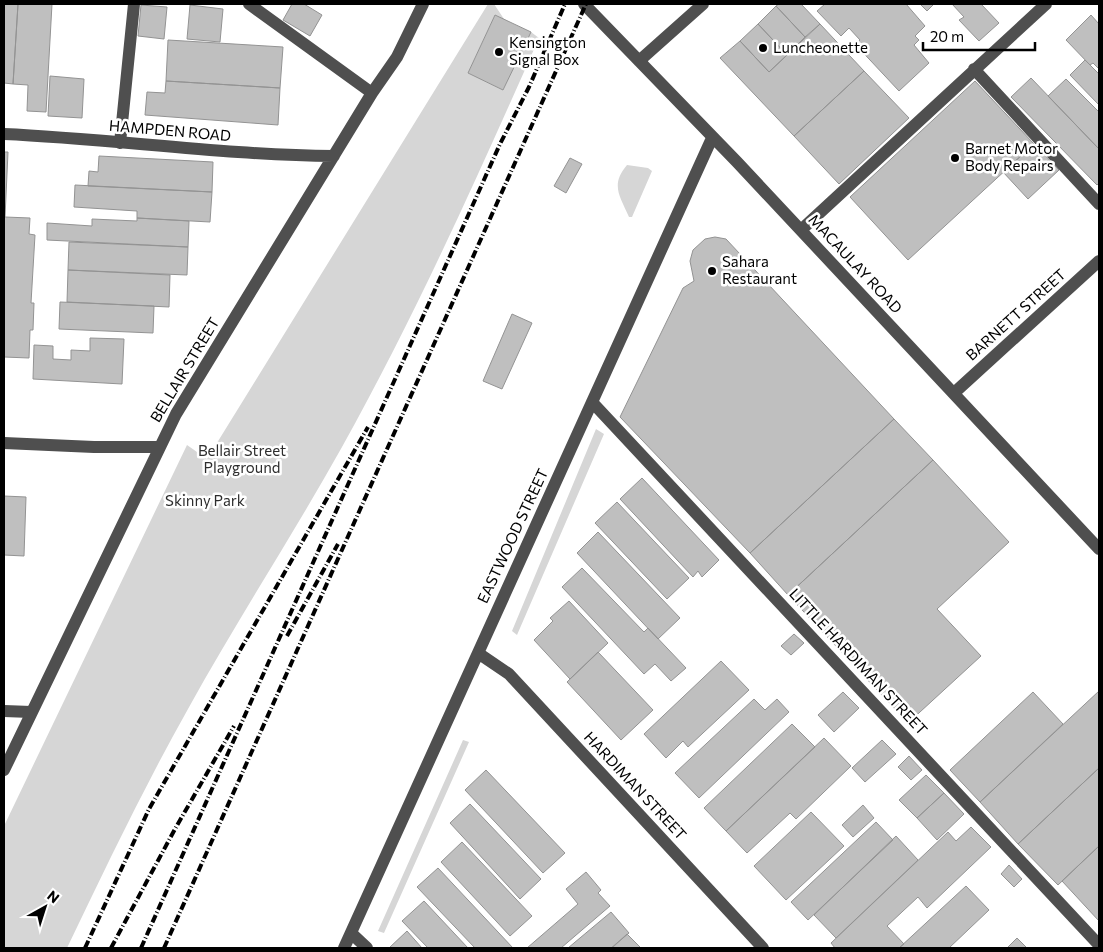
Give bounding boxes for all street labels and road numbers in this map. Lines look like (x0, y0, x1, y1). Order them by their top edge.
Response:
street label: HAMPDEN ROAD (108, 116, 232, 144)
street label: MACAULAY ROAD (805, 210, 906, 317)
street label: BARNETT STREET (962, 264, 1069, 364)
street label: BELLAIR STREET (146, 314, 223, 425)
street label: EASTWOOD STREET (473, 465, 551, 606)
street label: LITTLE HARDIMAN STREET (786, 584, 932, 739)
street label: HARDIMAN STREET (581, 727, 691, 843)

